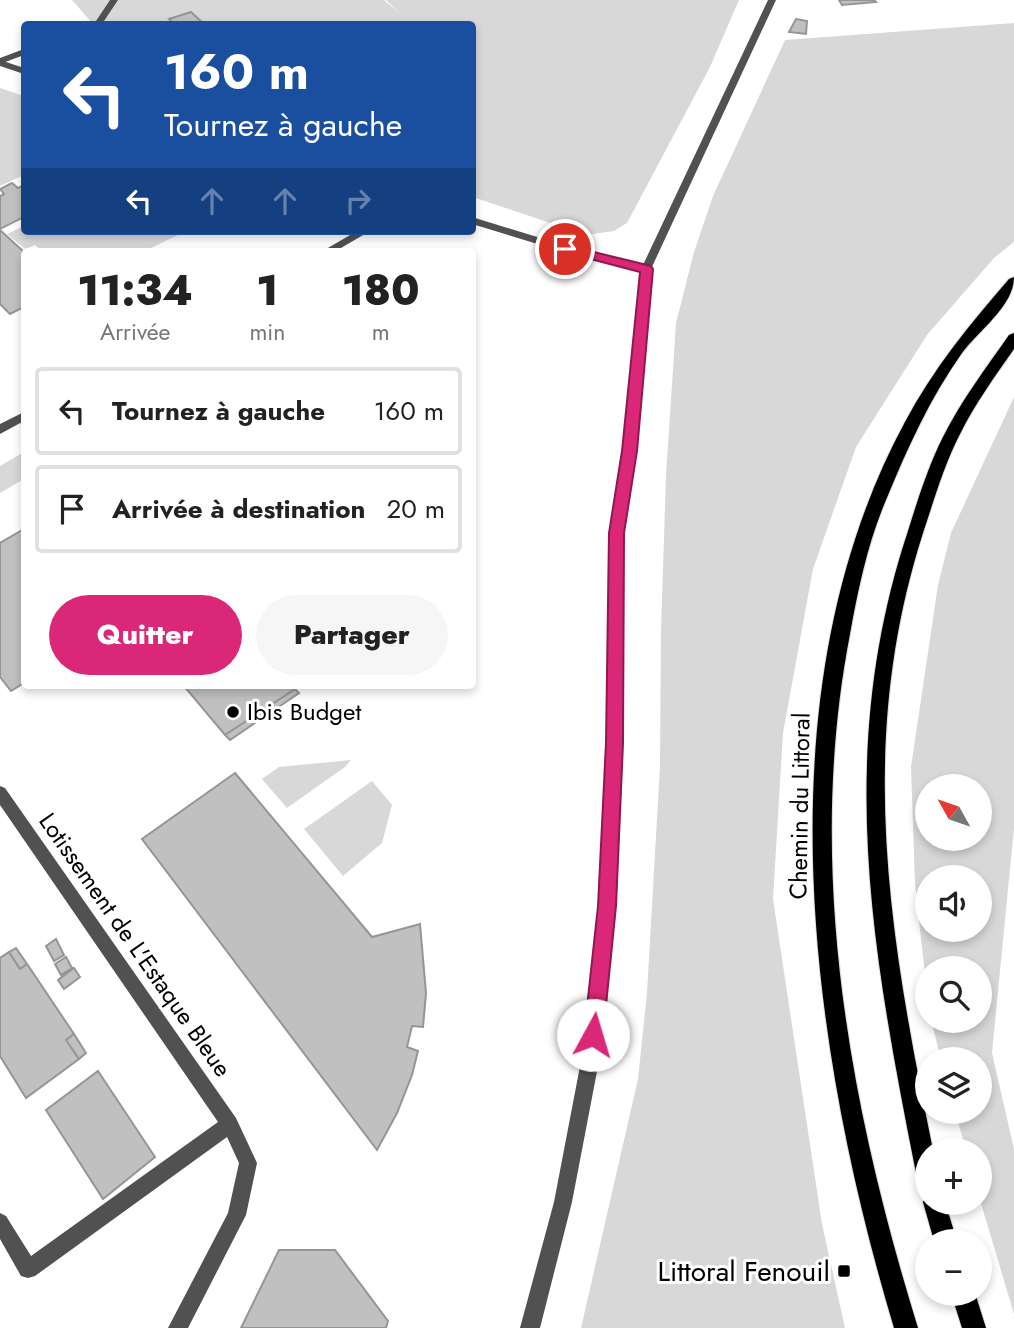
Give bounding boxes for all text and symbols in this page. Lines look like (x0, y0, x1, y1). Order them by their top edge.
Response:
text: 160 m (164, 37, 309, 107)
icon: left (49, 49, 140, 140)
text: Tournez à gauche (164, 102, 402, 148)
icon: left (120, 182, 158, 220)
icon: ahead (193, 182, 231, 220)
icon: ahead (266, 182, 304, 220)
icon: right (339, 182, 377, 220)
pin (535, 219, 595, 279)
icon: arrive (546, 230, 584, 268)
text: 11:34 (77, 260, 193, 321)
text: 1 (256, 260, 278, 321)
text: 180 (342, 260, 420, 321)
text: Arrivée (100, 315, 170, 349)
text: min (249, 315, 285, 349)
text: m (372, 315, 390, 349)
icon: left (53, 392, 91, 430)
text: Tournez à gauche (112, 392, 325, 430)
text: 160 m (374, 392, 444, 430)
icon: arrive (53, 490, 91, 528)
text: Arrivée à destination (112, 490, 365, 528)
text: 20 m (386, 490, 445, 528)
button: Quitter (49, 595, 242, 675)
button: Partager (256, 595, 448, 675)
place label: Ibis Budget (247, 694, 361, 729)
marker: Ibis Budget (225, 704, 241, 720)
street label: Chemin du Littoral (780, 712, 819, 900)
north arrow (915, 774, 992, 850)
map controls (915, 774, 992, 1306)
street label: Lotissement de L'Estaque Bleue (31, 806, 240, 1084)
button: sound (915, 865, 992, 942)
button: search (915, 956, 992, 1033)
position arrow (556, 998, 630, 1072)
button: layers (915, 1047, 992, 1124)
button: + (915, 1138, 992, 1215)
button: − (915, 1229, 992, 1306)
place label: Littoral Fenouil (657, 1251, 830, 1292)
marker: Littoral Fenouil (836, 1263, 852, 1279)

